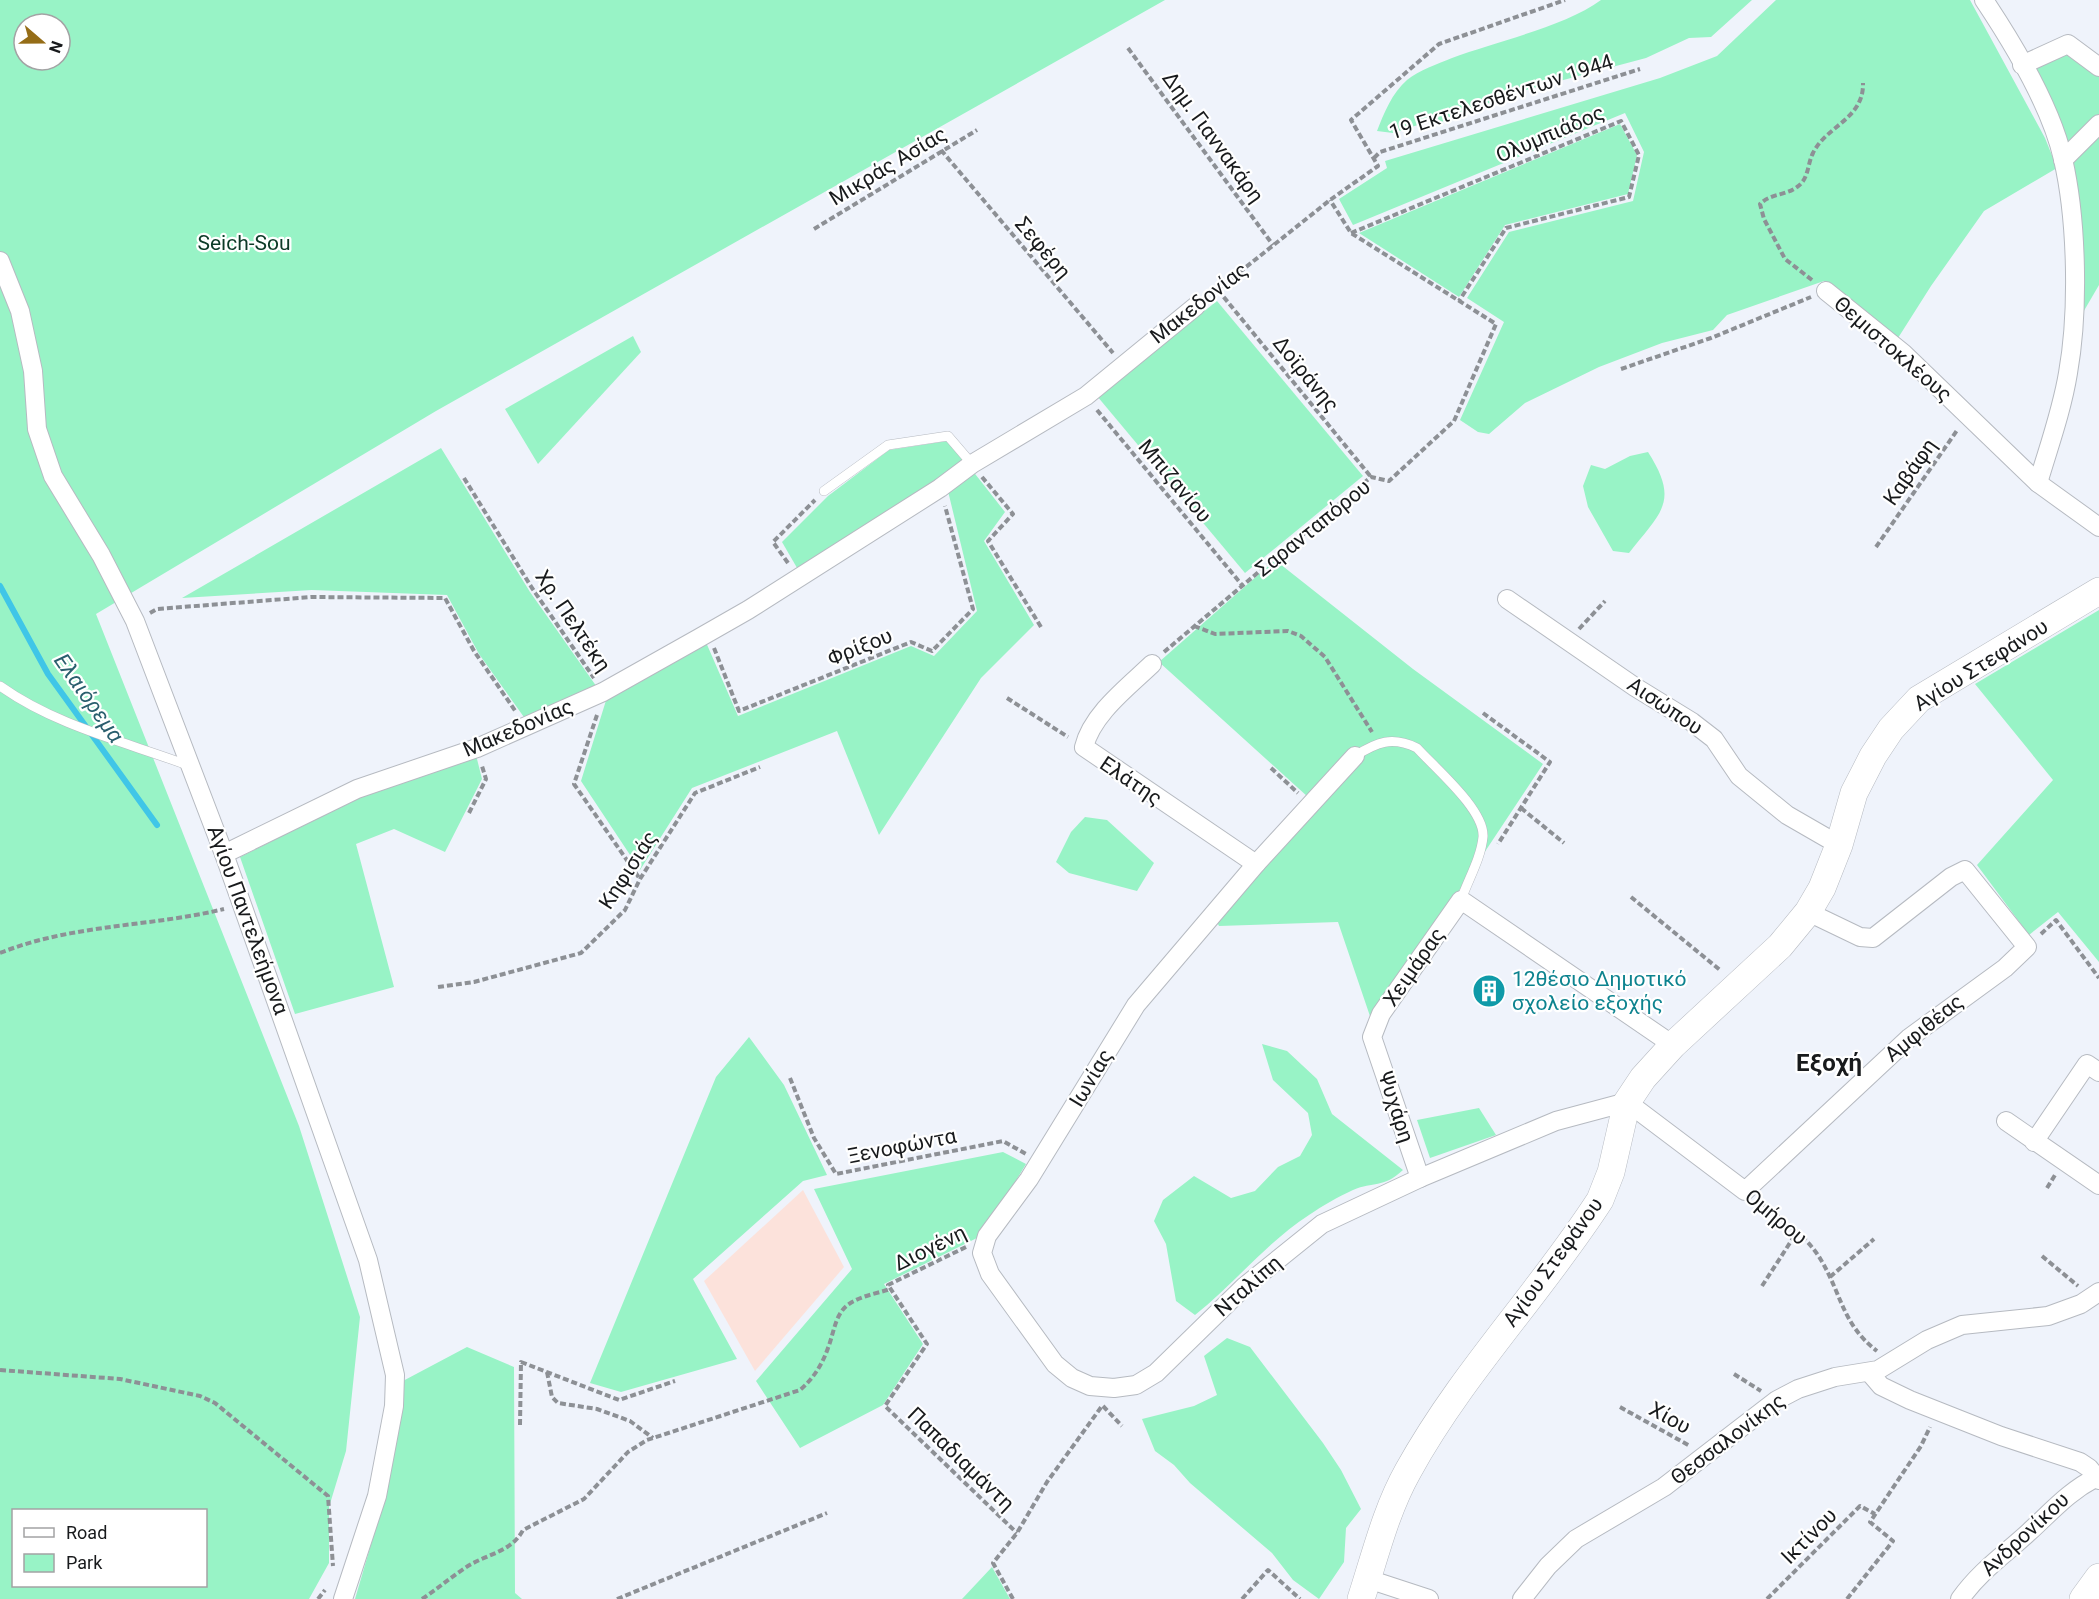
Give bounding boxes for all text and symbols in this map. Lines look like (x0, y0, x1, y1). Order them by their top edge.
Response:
north arrow (12, 12, 72, 72)
text: N (45, 38, 66, 56)
street label: 19 Εκτελεσθέντων 1944 (1386, 49, 1616, 145)
street label: Δημ. Γιαννακάρη (1157, 67, 1269, 207)
street label: Ολυμπιάδος (1492, 100, 1608, 168)
street label: Μικράς Ασίας (825, 122, 951, 210)
street label: Σεφέρη (1010, 212, 1076, 284)
park label: Seich-Sou (197, 231, 291, 255)
street label: Μακεδονίας (1145, 257, 1253, 349)
street label: Θεμιστοκλέους (1829, 291, 1957, 407)
street label: Δοϊράνης (1268, 331, 1344, 417)
street label: Καβάφη (1878, 434, 1942, 510)
street label: Μπιζανίου (1134, 435, 1216, 527)
street label: Σαρανταπόρου (1251, 475, 1375, 581)
street label: Χρ. Πελτέκη (530, 566, 616, 676)
street label: Αγίου Στεφάνου (1910, 614, 2052, 716)
street label: Φρίξου (824, 623, 896, 671)
water label: Ελαιόρεμα (49, 649, 129, 747)
street label: Αισώπου (1623, 672, 1707, 740)
street label: Μακεδονίας (459, 694, 577, 762)
street label: Ελάτης (1095, 752, 1167, 810)
street label: Αγίου Παντελεήμονα (203, 822, 293, 1018)
street label: Κηφισιάς (594, 827, 662, 913)
street label: Χειμάρας (1378, 923, 1450, 1011)
place label: 12θέσιο Δημοτικό σχολείο εξοχής (1512, 967, 1687, 1015)
building icon: 12θέσιο Δημοτικό σχολείο εξοχής (1471, 973, 1507, 1009)
street label: Αμφιθέας (1880, 989, 1968, 1067)
street label: Ιωνίας (1064, 1045, 1118, 1111)
district label: Εξοχή (1796, 1049, 1862, 1077)
street label: Ψυχάρη (1373, 1068, 1419, 1146)
street label: Ξενοφώντα (846, 1124, 959, 1168)
street label: Ομήρου (1740, 1184, 1812, 1250)
street label: Αγίου Στεφάνου (1498, 1193, 1608, 1331)
street label: Διογένη (890, 1220, 970, 1276)
street label: Νταλίπη (1210, 1251, 1286, 1321)
street label: Θεσσαλονίκης (1666, 1388, 1790, 1490)
street label: Χίου (1645, 1397, 1695, 1439)
street label: Παπαδιαμάντη (903, 1402, 1019, 1516)
street label: Ανδρονίκου (1976, 1487, 2074, 1581)
street label: Ικτίνου (1776, 1503, 1842, 1569)
legend (12, 1509, 207, 1587)
text: Road (66, 1522, 107, 1543)
text: Park (66, 1552, 103, 1573)

